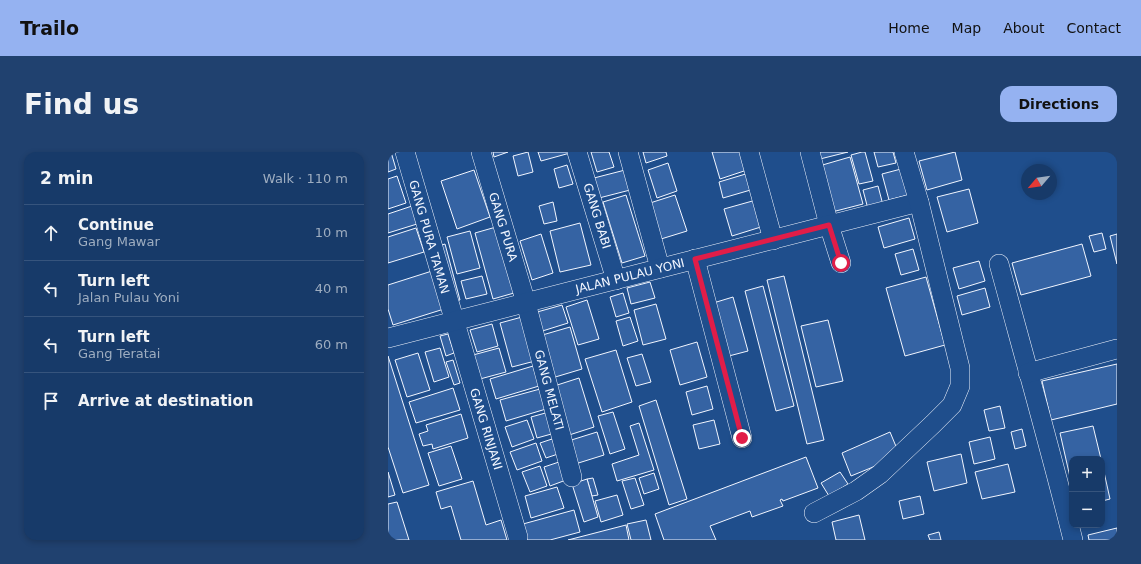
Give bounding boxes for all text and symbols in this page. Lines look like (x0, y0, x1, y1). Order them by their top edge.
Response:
text: Trailo (20, 17, 79, 39)
text: Home (888, 20, 930, 36)
text: Map (952, 20, 981, 36)
text: About (1003, 20, 1045, 36)
text: Contact (1067, 20, 1121, 36)
button: Directions (1000, 86, 1117, 122)
text: Find us (24, 88, 139, 121)
north arrow (1021, 164, 1057, 200)
text: 2 min (40, 168, 93, 188)
text: Walk · 110 m (263, 171, 348, 186)
street label: GANG PURA TAMAN (406, 179, 452, 295)
street label: GANG BABI (580, 182, 614, 250)
street label: GANG PURA (486, 191, 520, 264)
text: Continue (78, 216, 154, 234)
icon: ahead (40, 222, 62, 244)
text: 10 m (315, 225, 348, 240)
text: Gang Mawar (78, 234, 160, 249)
route start (832, 254, 850, 272)
street label: JALAN PULAU YONI (573, 256, 686, 297)
text: Turn left (78, 272, 150, 290)
icon: left (40, 278, 62, 300)
text: 40 m (315, 281, 348, 296)
text: Jalan Pulau Yoni (78, 290, 180, 305)
text: Turn left (78, 328, 150, 346)
icon: left (40, 334, 62, 356)
text: 60 m (315, 337, 348, 352)
text: Gang Teratai (78, 346, 160, 361)
street label: GANG MELATI (532, 348, 566, 432)
street label: GANG RINJANI (467, 387, 505, 471)
icon: arrive (40, 390, 62, 412)
text: Arrive at destination (78, 392, 253, 410)
route end (733, 429, 751, 447)
map controls (1069, 456, 1105, 528)
button: + (1069, 456, 1105, 492)
button: − (1069, 492, 1105, 528)

